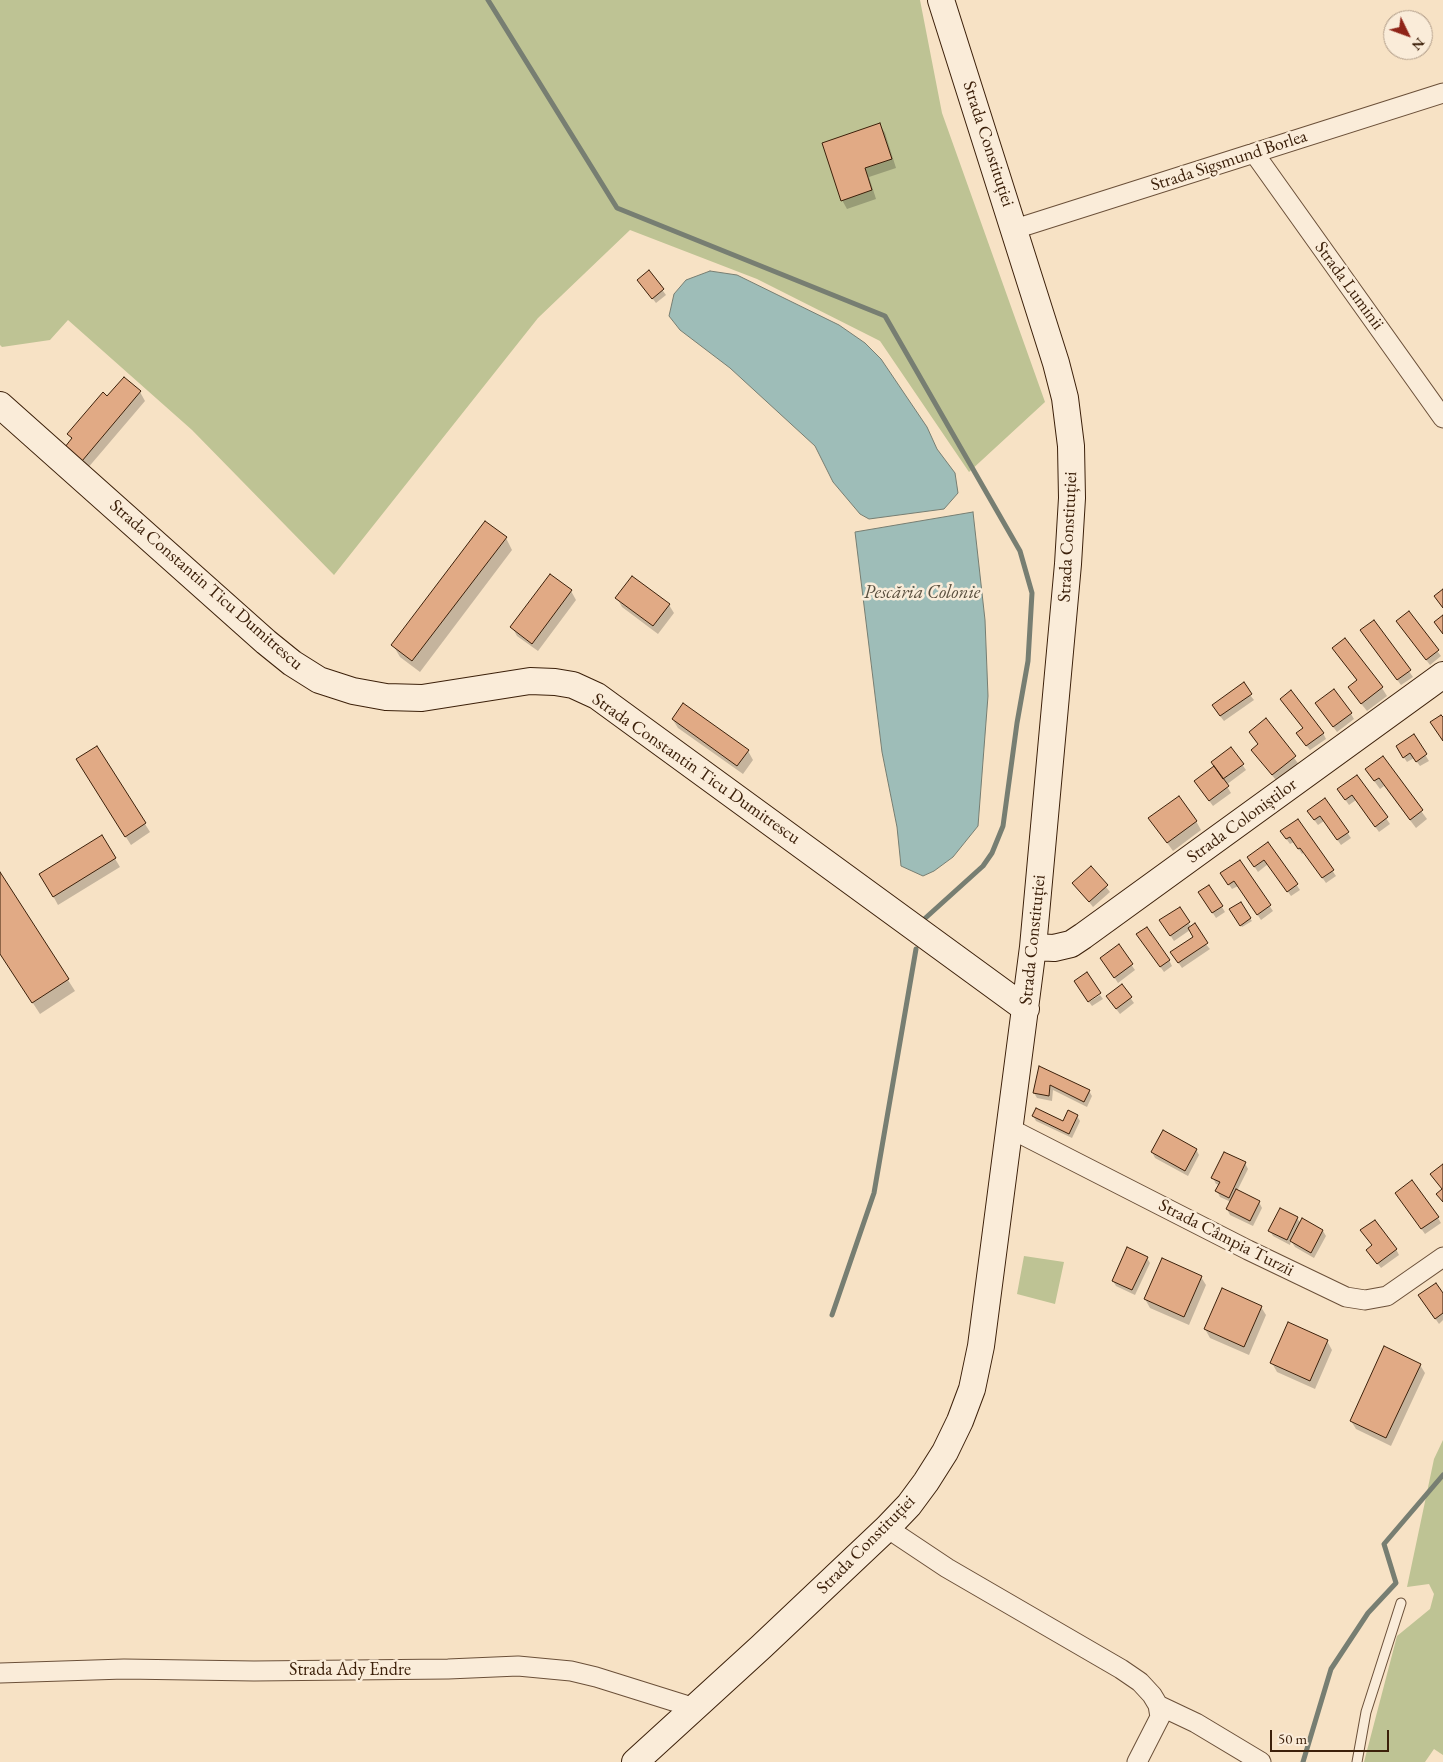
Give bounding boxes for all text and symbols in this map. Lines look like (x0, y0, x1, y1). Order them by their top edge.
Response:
north arrow (1383, 10, 1433, 60)
text: N (1408, 34, 1429, 55)
street label: Strada Constituției (958, 78, 1018, 210)
street label: Strada Sigsmund Borlea (1148, 126, 1310, 196)
street label: Strada Luminii (1310, 238, 1388, 334)
street label: Strada Constituției (1054, 471, 1082, 603)
street label: Strada Constantin Ticu Dumitrescu (105, 495, 307, 675)
water label: Pescăria Colonie (864, 582, 980, 604)
street label: Strada Constantin Ticu Dumitrescu (588, 689, 804, 849)
street label: Strada Coloniștilor (1183, 774, 1301, 868)
street label: Strada Constituției (1015, 874, 1051, 1006)
street label: Strada Câmpia Turzii (1155, 1195, 1297, 1281)
street label: Strada Constituției (812, 1491, 920, 1599)
street label: Strada Ady Endre (289, 1659, 411, 1681)
scale bar (1273, 1720, 1392, 1752)
text: 50 m (1278, 1729, 1307, 1748)

